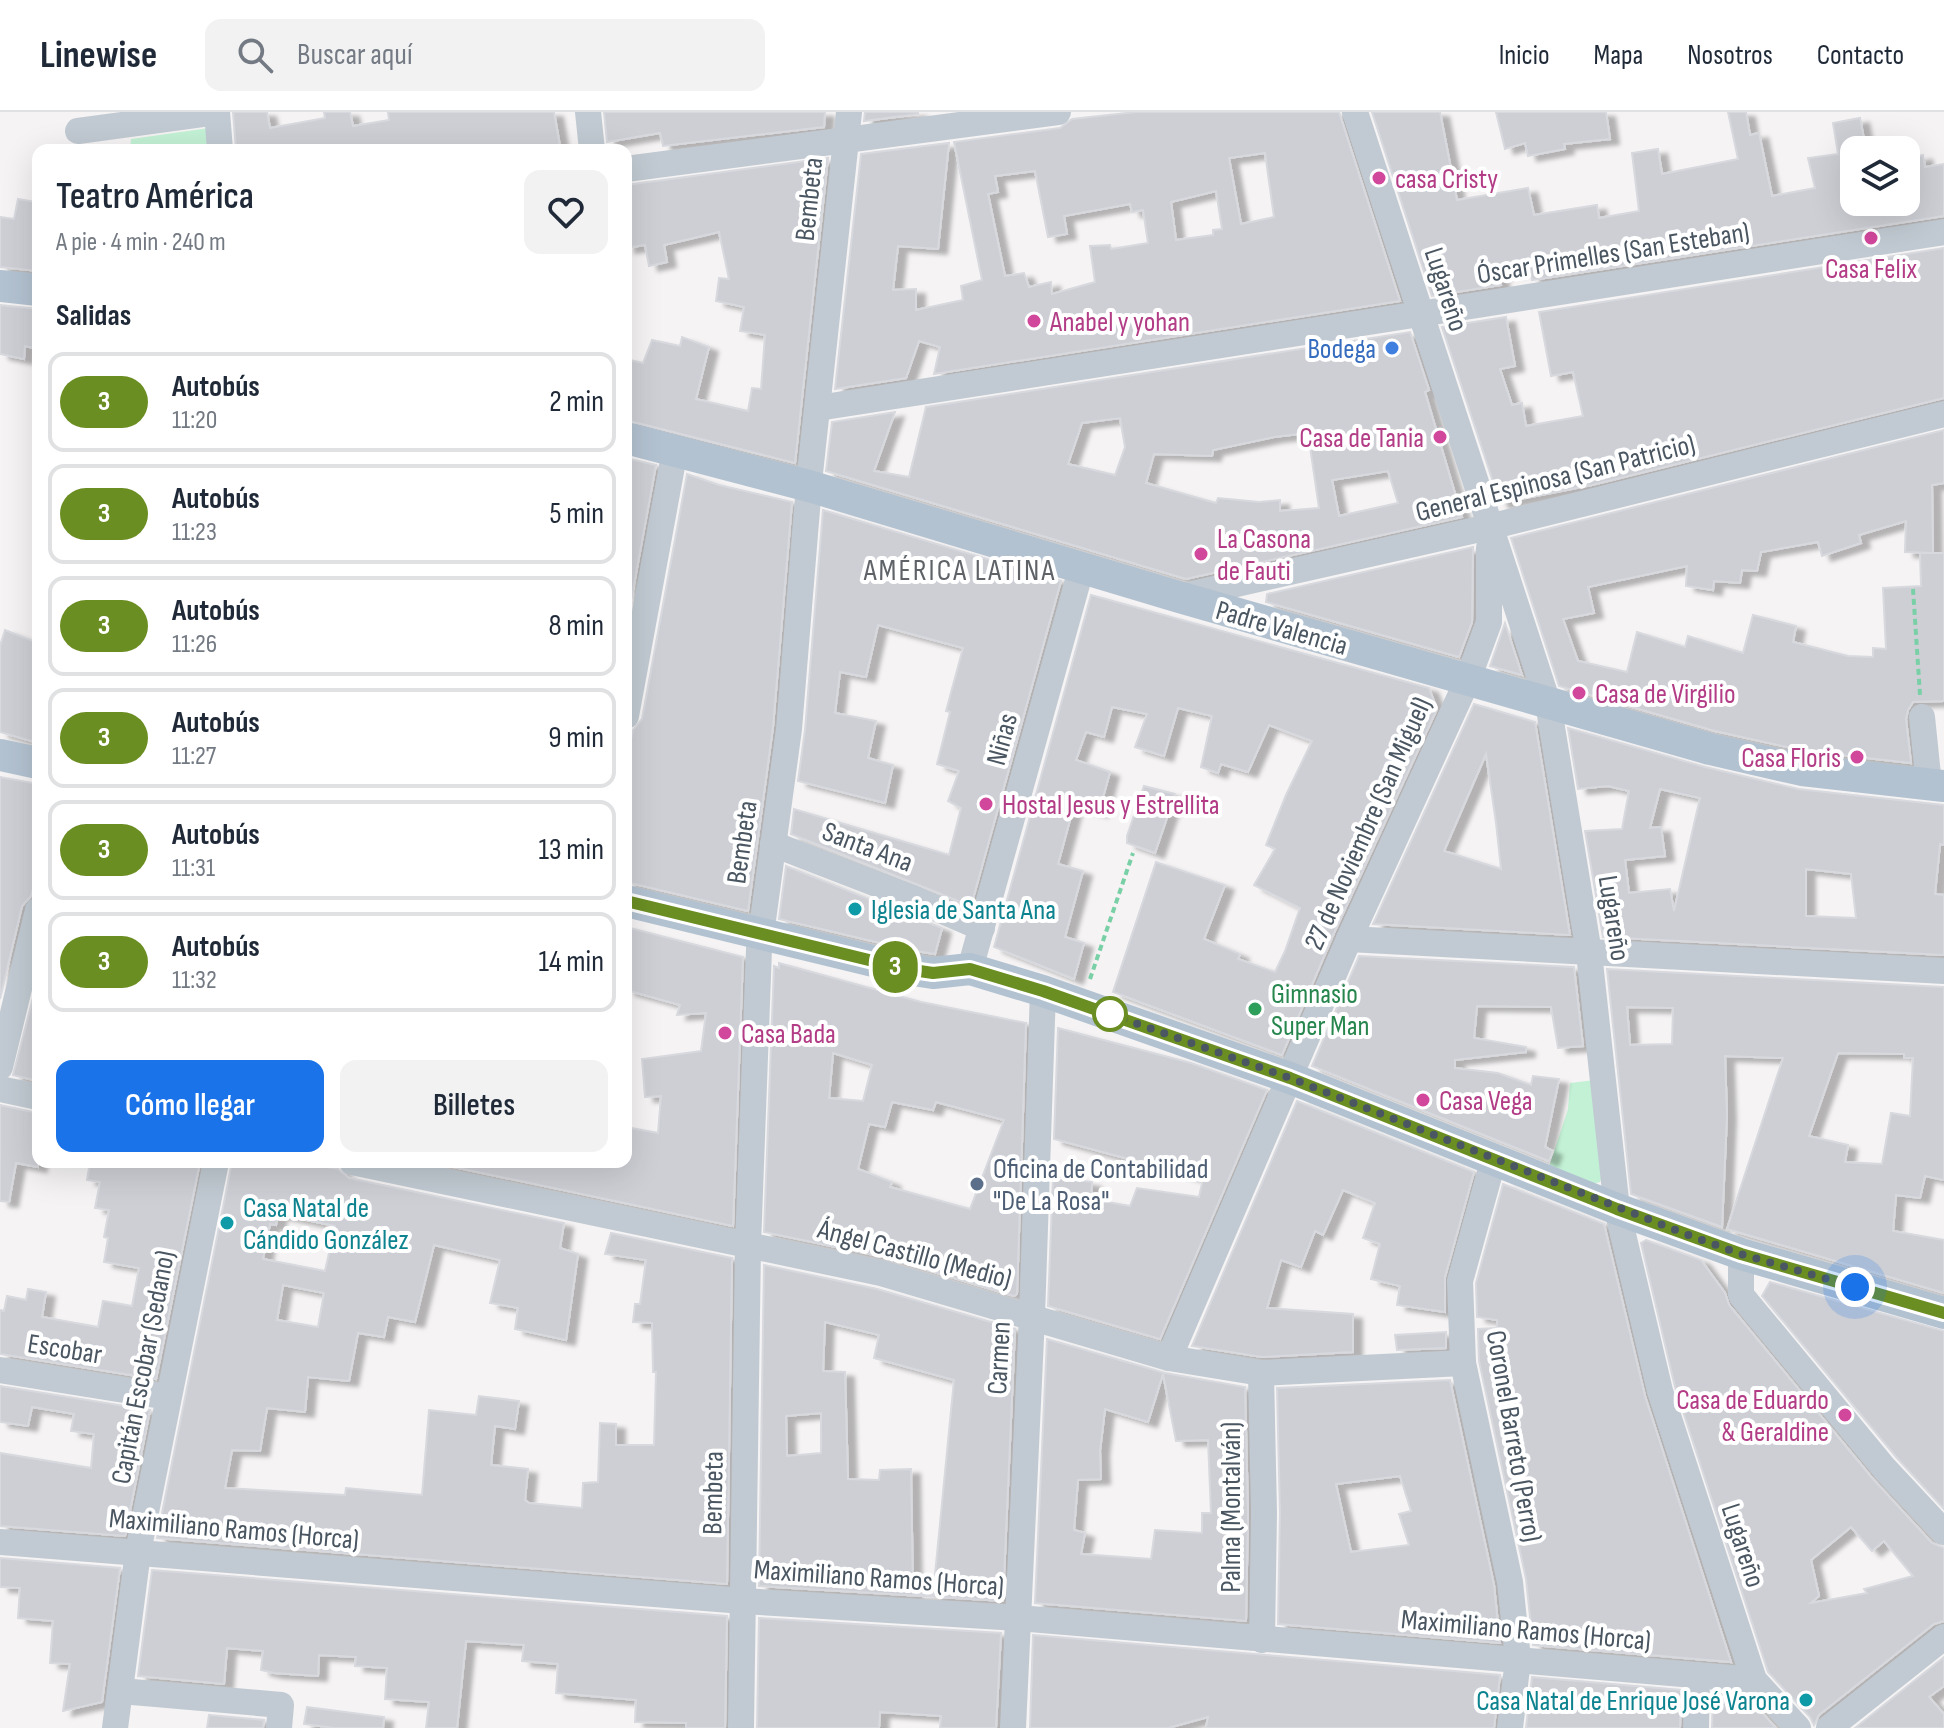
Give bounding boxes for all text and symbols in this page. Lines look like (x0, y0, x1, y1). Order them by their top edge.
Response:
search box (205, 19, 765, 91)
text: Linewise (40, 33, 157, 78)
icon: search (233, 33, 277, 77)
text: Buscar aquí (297, 37, 412, 73)
text: Inicio (1499, 39, 1550, 72)
text: Mapa (1594, 39, 1643, 72)
text: Nosotros (1687, 39, 1773, 72)
text: Contacto (1817, 39, 1904, 72)
map controls (1840, 136, 1920, 216)
button: layers (1840, 136, 1920, 216)
street label: Bembeta (789, 156, 830, 242)
place label: casa Cristy (1395, 163, 1498, 196)
marker: casa Cristy (1370, 169, 1388, 187)
button: heart (524, 170, 608, 254)
text: Teatro América (56, 174, 254, 219)
street label: Óscar Primelles (San Esteban) (1475, 216, 1752, 291)
text: A pie · 4 min · 240 m (56, 227, 226, 258)
marker: Casa Felix (1862, 229, 1880, 247)
street label: Lugareño (1417, 243, 1475, 336)
place label: Casa Felix (1825, 253, 1918, 286)
text: Salidas (56, 298, 131, 334)
place label: Anabel y yohan (1049, 306, 1190, 339)
marker: Anabel y yohan (1025, 312, 1043, 330)
place label: Bodega (1307, 333, 1376, 366)
marker: Bodega (1383, 339, 1401, 357)
text: Autobús (172, 369, 260, 405)
text: 2 min (549, 384, 604, 420)
text: 3 (98, 385, 110, 418)
text: 11:20 (172, 405, 217, 436)
place label: Casa de Tania (1299, 422, 1424, 455)
street label: General Espinosa (San Patricio) (1412, 428, 1699, 529)
marker: Casa de Tania (1431, 428, 1449, 446)
text: Autobús (172, 481, 260, 517)
text: 5 min (550, 496, 604, 532)
text: 3 (98, 497, 110, 530)
text: 11:23 (172, 517, 217, 548)
place label: La Casona de Fauti (1217, 523, 1311, 588)
marker: La Casona de Fauti (1192, 545, 1210, 563)
district label: AMÉRICA LATINA (863, 553, 1056, 589)
text: Autobús (172, 593, 260, 629)
street label: Padre Valencia (1212, 594, 1351, 663)
text: 8 min (548, 608, 604, 644)
text: 3 (98, 609, 110, 642)
text: 11:26 (172, 629, 217, 660)
place label: Casa de Virgilio (1595, 678, 1736, 711)
marker: Casa de Virgilio (1570, 684, 1588, 702)
street label: 27 de Noviembre (San Miguel) (1298, 692, 1439, 955)
text: Autobús (172, 705, 260, 741)
street label: Niñas (980, 710, 1025, 769)
text: 9 min (548, 720, 604, 756)
text: 3 (98, 721, 110, 754)
text: 11:27 (172, 741, 216, 772)
place label: Casa Floris (1741, 742, 1841, 775)
marker: Casa Floris (1848, 748, 1866, 766)
place label: Hostal Jesus y Estrellita (1002, 789, 1220, 822)
marker: Hostal Jesus y Estrellita (977, 795, 995, 813)
street label: Bembeta (720, 798, 765, 886)
street label: Santa Ana (818, 815, 917, 880)
text: Autobús (172, 817, 260, 853)
text: 13 min (538, 832, 604, 868)
text: 3 (98, 833, 110, 866)
text: 11:31 (172, 853, 215, 884)
street label: Lugareño (1590, 873, 1637, 963)
place label: Iglesia de Santa Ana (871, 894, 1056, 927)
marker: Iglesia de Santa Ana (846, 900, 864, 918)
text: Autobús (172, 929, 260, 965)
line badge: 3 (869, 941, 921, 993)
text: 14 min (539, 944, 604, 980)
text: 3 (98, 945, 110, 978)
text: 3 (889, 950, 901, 983)
text: 11:32 (172, 965, 217, 996)
place label: Gimnasio Super Man (1271, 978, 1369, 1043)
unlabelled marker (1093, 997, 1127, 1031)
marker: Gimnasio Super Man (1246, 1000, 1264, 1018)
place label: Casa Bada (741, 1018, 836, 1051)
marker: Casa Bada (716, 1024, 734, 1042)
button: Cómo llegar (56, 1060, 324, 1152)
button: Billetes (340, 1060, 608, 1152)
place label: Casa Vega (1439, 1085, 1533, 1118)
marker: Casa Vega (1414, 1091, 1432, 1109)
place label: Oficina de Contabilidad "De La Rosa" (993, 1153, 1208, 1218)
marker: Oficina de Contabilidad "De La Rosa" (968, 1175, 986, 1193)
place label: Casa Natal de Cándido González (243, 1192, 408, 1257)
street label: Ángel Castillo (Medio) (813, 1212, 1015, 1296)
marker: Casa Natal de Cándido González (218, 1214, 236, 1232)
street label: Capitán Escobar (Sedano) (105, 1248, 182, 1487)
your location (1835, 1267, 1875, 1307)
street label: Carmen (981, 1321, 1018, 1395)
street label: Escobar (25, 1327, 104, 1372)
street label: Coronel Barreto (Perro) (1479, 1328, 1548, 1545)
place label: Casa de Eduardo & Geraldine (1676, 1384, 1829, 1449)
marker: Casa de Eduardo & Geraldine (1836, 1406, 1854, 1424)
street label: Palma (Montalván) (1215, 1422, 1248, 1592)
street label: Bembeta (696, 1451, 731, 1535)
street label: Lugareño (1714, 1499, 1772, 1592)
street label: Maximiliano Ramos (Horca) (108, 1502, 360, 1557)
street label: Maximiliano Ramos (Horca) (753, 1553, 1005, 1604)
street label: Maximiliano Ramos (Horca) (1400, 1603, 1652, 1658)
place label: Casa Natal de Enrique José Varona (1476, 1685, 1790, 1718)
marker: Casa Natal de Enrique José Varona (1797, 1691, 1815, 1709)

